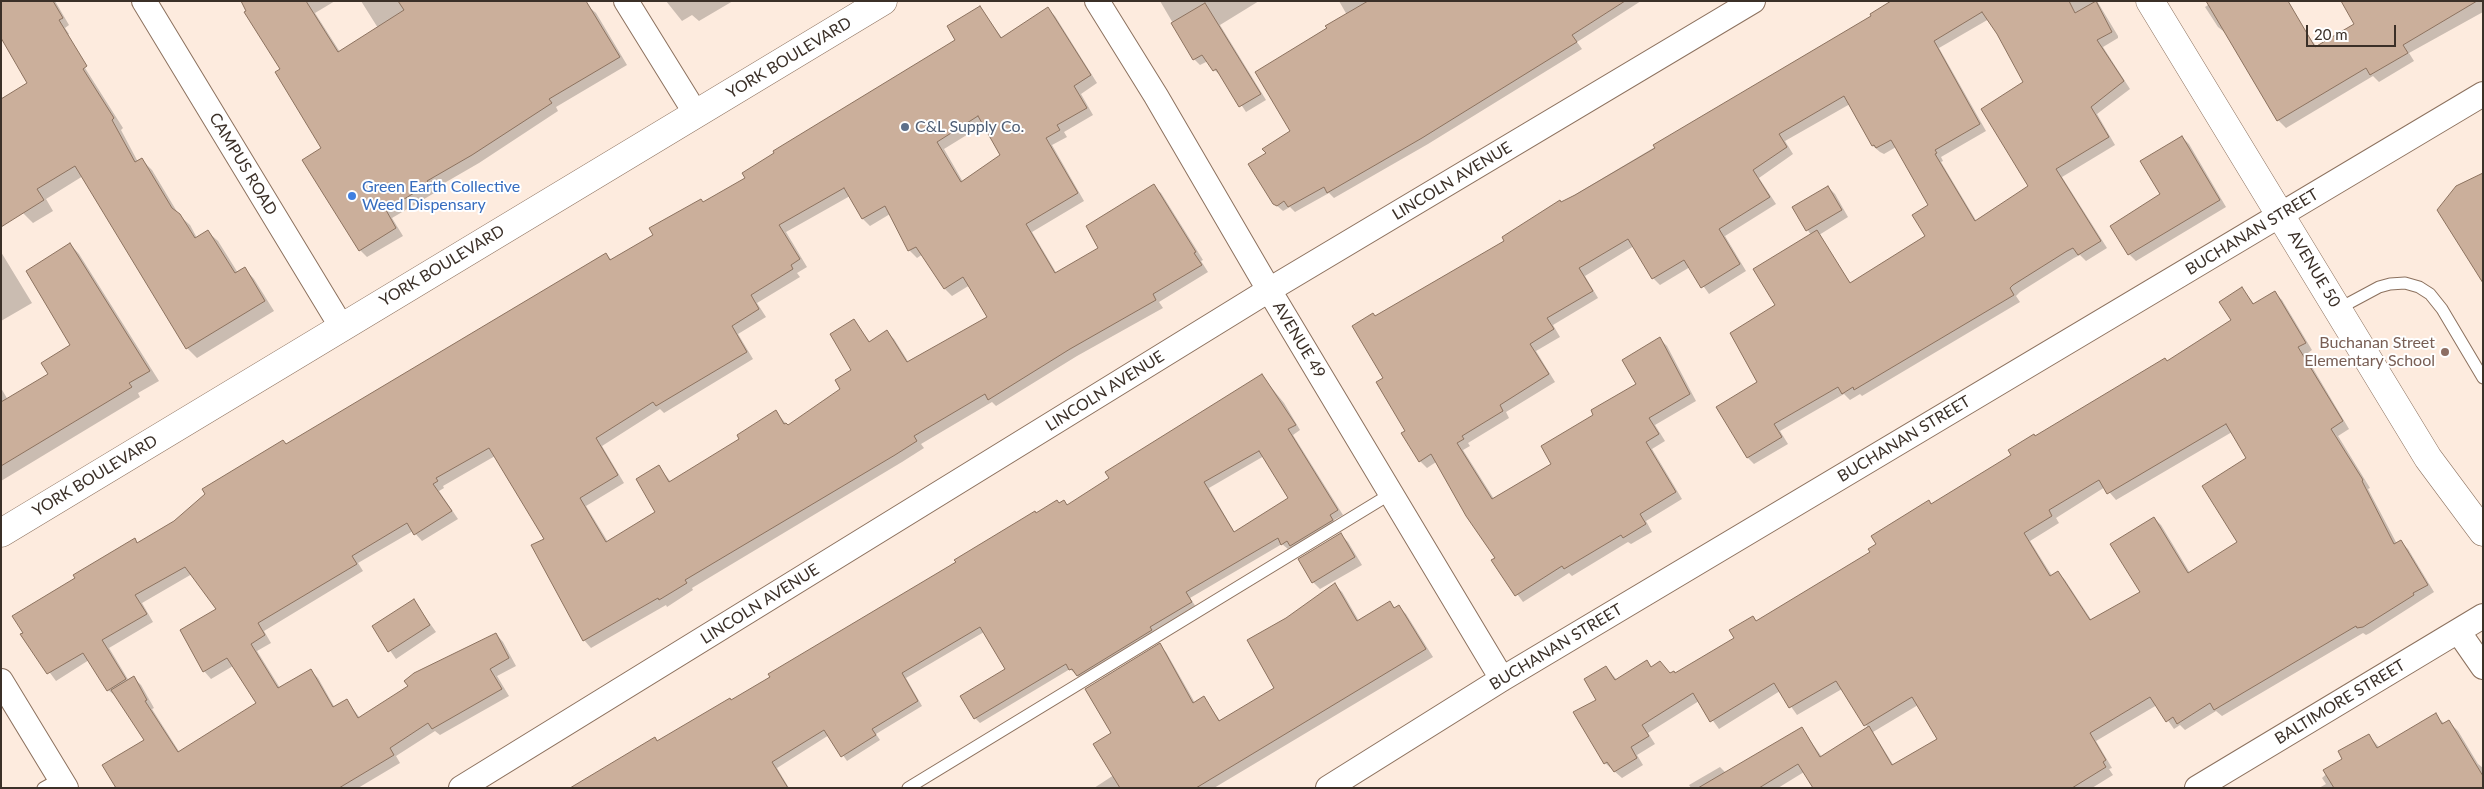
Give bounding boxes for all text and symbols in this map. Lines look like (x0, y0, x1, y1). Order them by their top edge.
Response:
street label: YORK BOULEVARD (723, 13, 855, 103)
scale bar (2309, 15, 2399, 47)
text: 20 m (2314, 25, 2348, 43)
street label: CAMPUS ROAD (205, 109, 281, 219)
place label: C&L Supply Co. (915, 117, 1024, 137)
marker: C&L Supply Co. (899, 121, 911, 133)
street label: LINCOLN AVENUE (1389, 138, 1515, 224)
place label: Green Earth Collective Weed Dispensary (362, 177, 520, 215)
street label: BUCHANAN STREET (2182, 185, 2322, 279)
marker: Green Earth Collective Weed Dispensary (346, 190, 358, 202)
street label: YORK BOULEVARD (376, 221, 508, 311)
street label: AVENUE 50 (2284, 227, 2344, 311)
street label: AVENUE 49 (1269, 298, 1329, 382)
place label: Buchanan Street Elementary School (2304, 333, 2435, 371)
marker: Buchanan Street Elementary School (2439, 346, 2451, 358)
street label: LINCOLN AVENUE (1042, 347, 1168, 435)
street label: BUCHANAN STREET (1834, 392, 1974, 486)
street label: YORK BOULEVARD (29, 431, 161, 521)
street label: LINCOLN AVENUE (697, 560, 823, 648)
street label: BUCHANAN STREET (1486, 600, 1626, 694)
street label: BALTIMORE STREET (2271, 655, 2409, 749)

